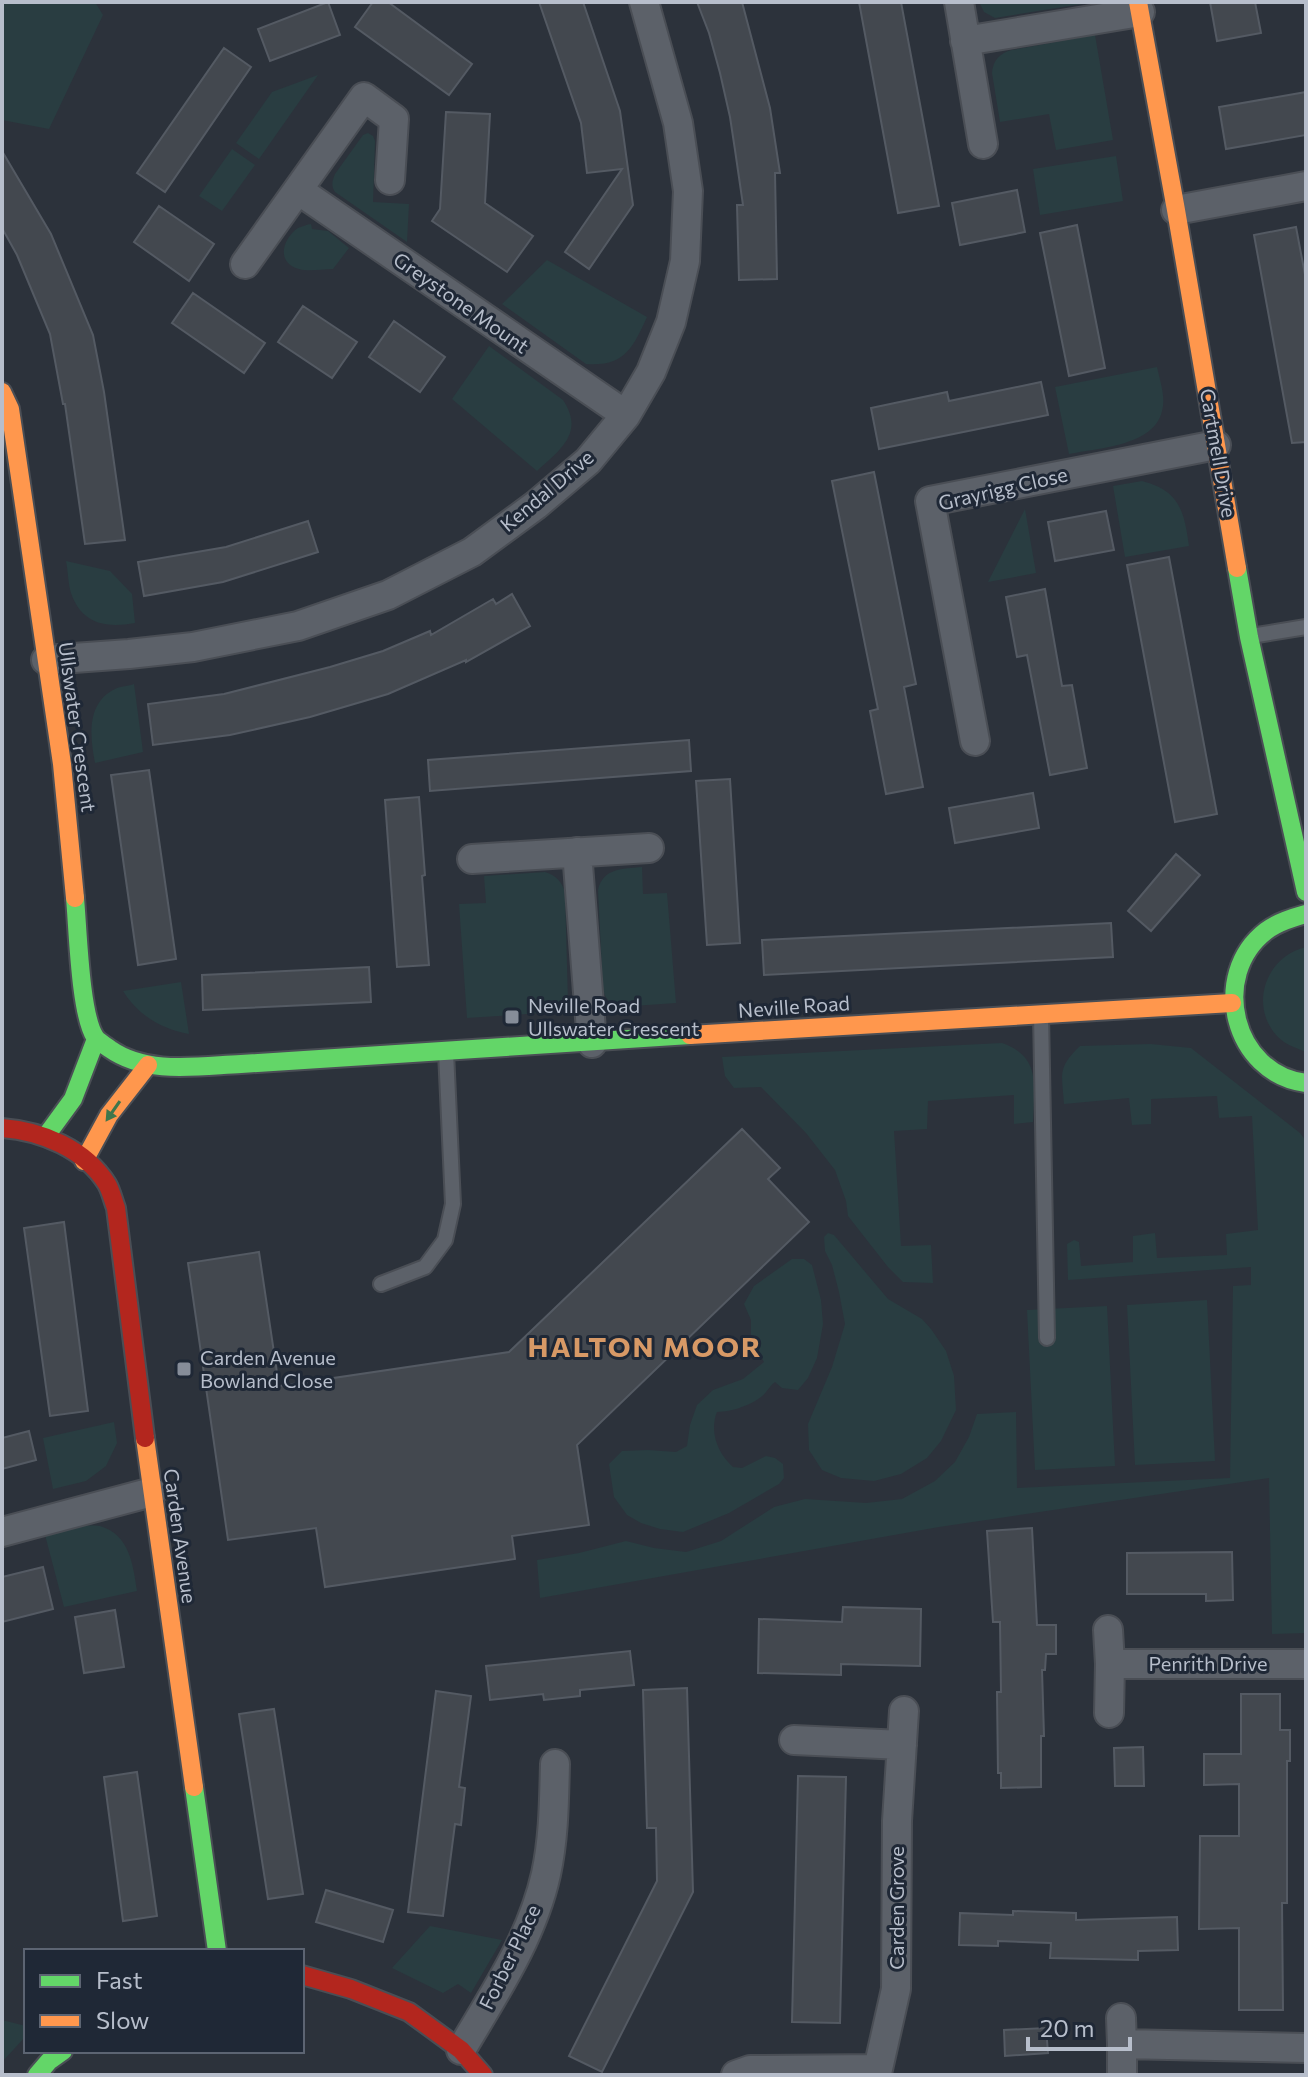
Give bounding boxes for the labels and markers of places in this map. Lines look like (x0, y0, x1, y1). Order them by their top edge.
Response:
place label: Neville Road Ullswater Crescent (528, 993, 699, 1040)
marker: Neville Road Ullswater Crescent (503, 1008, 521, 1026)
place label: Carden Avenue Bowland Close (200, 1345, 336, 1392)
marker: Carden Avenue Bowland Close (175, 1360, 193, 1378)

